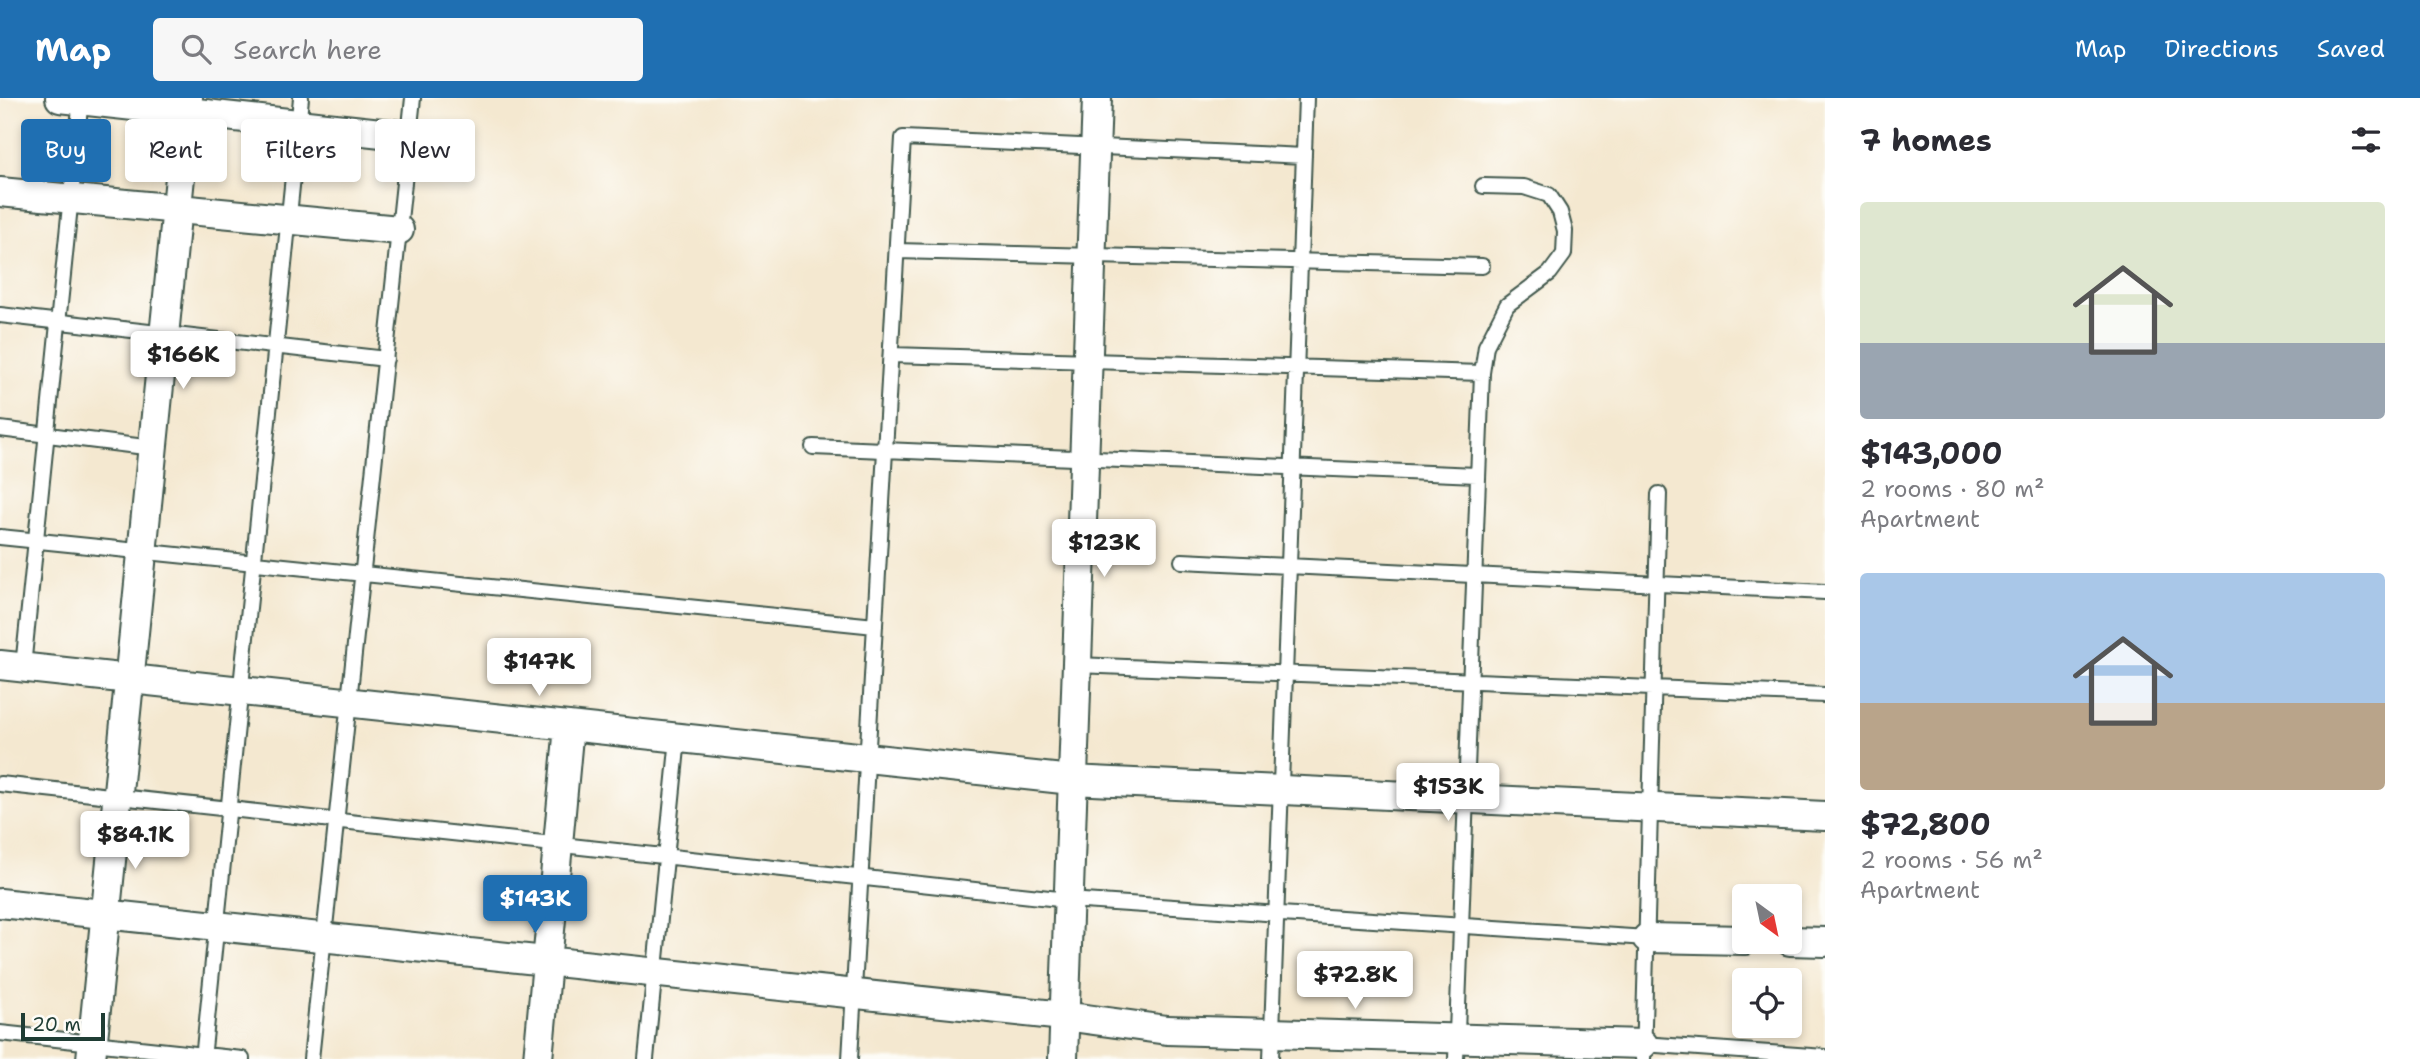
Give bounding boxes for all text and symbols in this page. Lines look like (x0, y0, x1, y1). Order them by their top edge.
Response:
search box (153, 18, 643, 81)
text: Map (35, 27, 111, 72)
icon: search (177, 30, 215, 68)
text: Search here (233, 32, 382, 67)
text: Map (2075, 33, 2126, 65)
text: Directions (2164, 33, 2279, 65)
text: Saved (2317, 33, 2385, 65)
chip: Buy (21, 119, 111, 182)
chip: Rent (125, 119, 227, 182)
chip: Filters (241, 119, 361, 182)
chip: New (375, 119, 475, 182)
text: 7 homes (1860, 120, 1992, 161)
icon: filters (2347, 121, 2385, 159)
icon: home (2060, 247, 2186, 373)
pin: $166K (134, 331, 232, 391)
text: $166K (147, 339, 220, 369)
text: $143,000 (1860, 433, 2002, 474)
text: 2 rooms · 80 m² (1860, 474, 2045, 504)
text: Apartment (1860, 504, 1980, 534)
pin: $123K (1055, 519, 1153, 579)
text: $123K (1068, 527, 1140, 557)
icon: home (2060, 618, 2186, 744)
pin: $147K (490, 638, 588, 698)
text: $147K (503, 646, 575, 676)
pin: $153K (1399, 764, 1497, 823)
text: $153K (1412, 771, 1484, 801)
text: $72,800 (1860, 804, 1991, 845)
pin: $84.1K (78, 812, 192, 871)
text: $84.1K (96, 819, 174, 849)
text: 2 rooms · 56 m² (1860, 845, 2043, 875)
text: Apartment (1860, 875, 1980, 905)
pin: $143K (486, 876, 584, 935)
text: $143K (499, 883, 571, 913)
north arrow (1732, 884, 1802, 954)
map controls (1732, 884, 1802, 1038)
pin: $72.8K (1298, 951, 1412, 1011)
text: $72.8K (1313, 959, 1397, 989)
button: locate (1732, 968, 1802, 1038)
scale bar (21, 1010, 105, 1042)
text: 20 m (32, 1012, 81, 1037)

